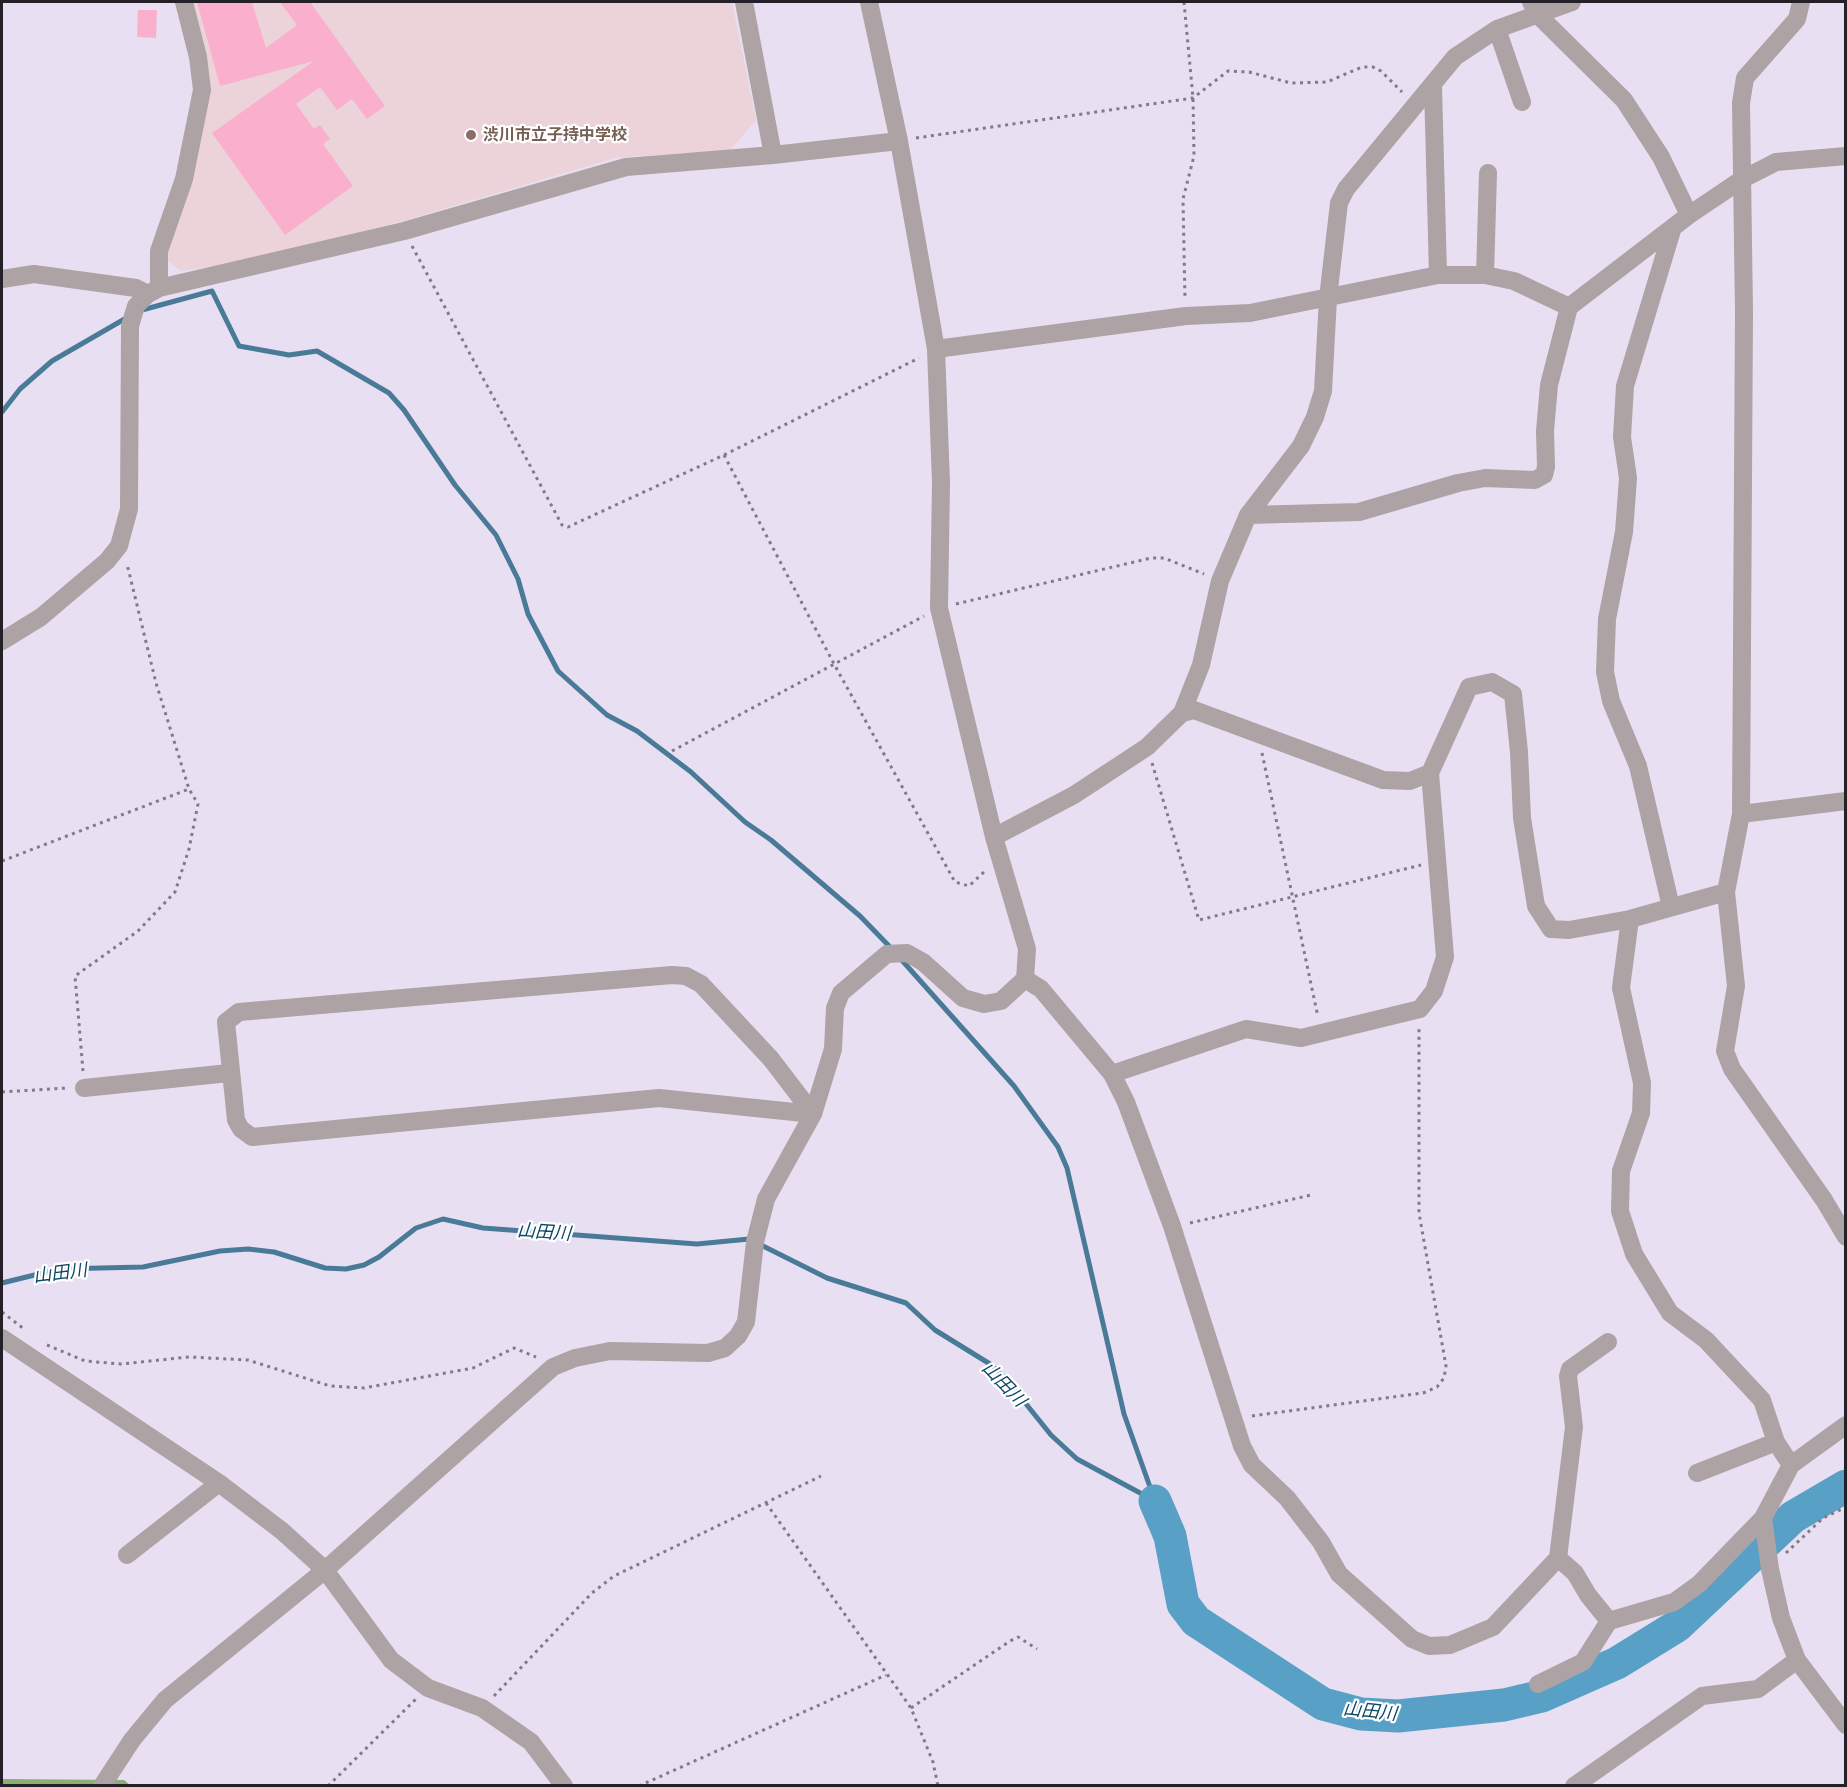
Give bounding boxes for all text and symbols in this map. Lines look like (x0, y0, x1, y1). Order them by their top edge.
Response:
place label: 渋川市立子持中学校 (483, 125, 627, 145)
marker: 渋川市立子持中学校 (464, 128, 478, 142)
water label: 山田川 (516, 1219, 572, 1245)
water label: 山田川 (32, 1259, 88, 1287)
water label: 山田川 (977, 1357, 1031, 1411)
water label: 山田川 (1342, 1697, 1398, 1725)

